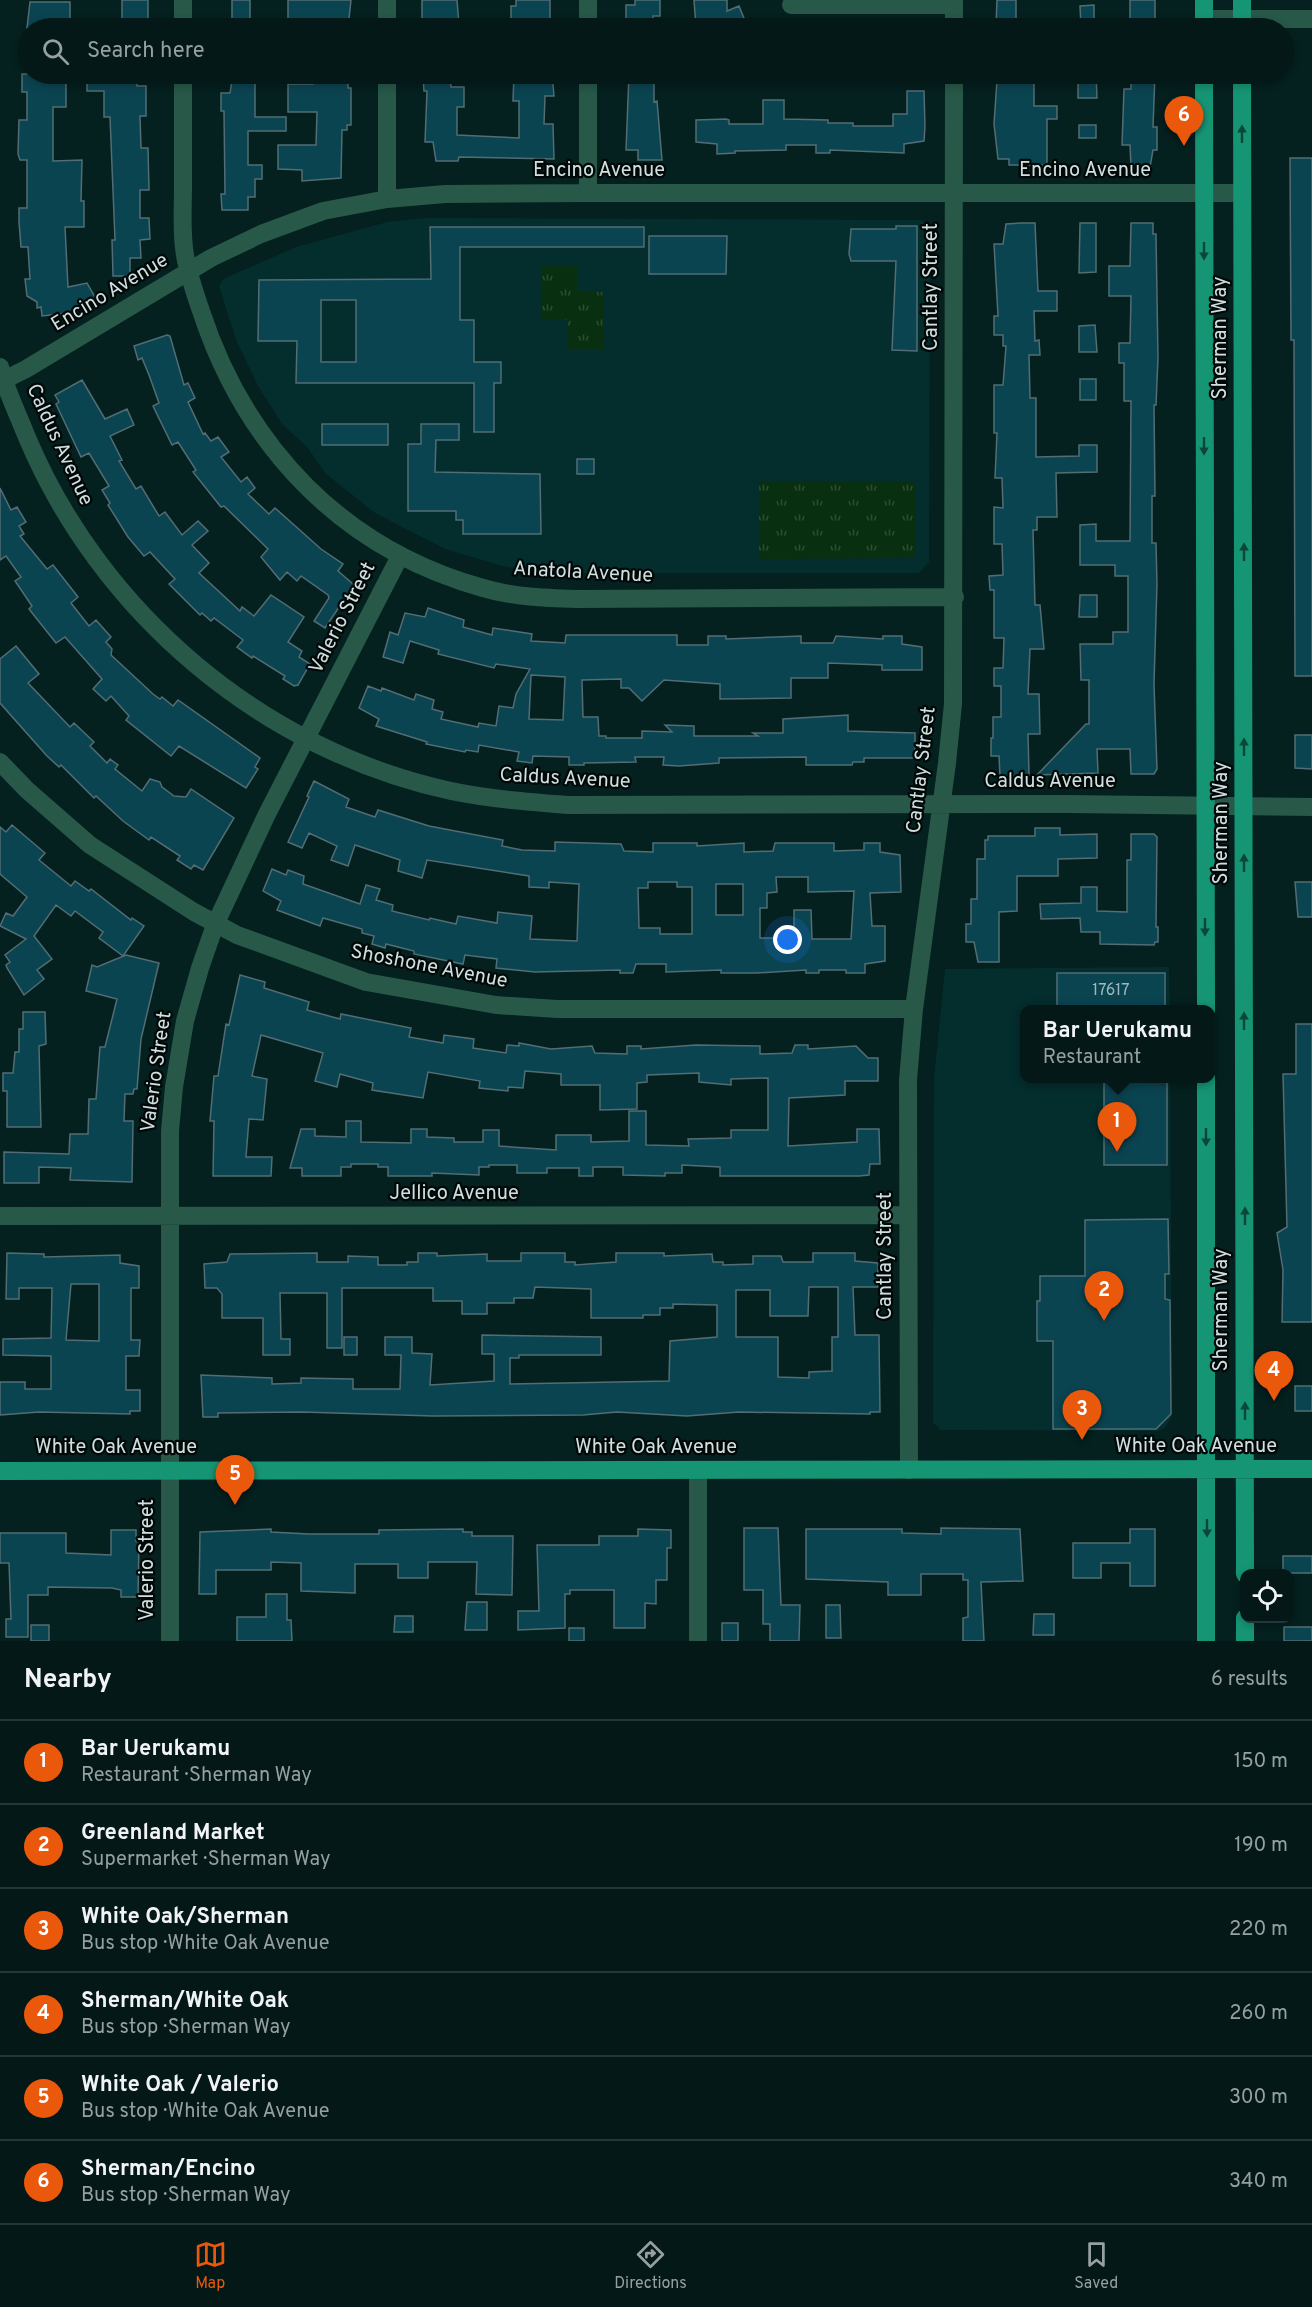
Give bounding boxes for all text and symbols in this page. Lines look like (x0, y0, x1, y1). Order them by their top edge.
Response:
search box (18, 18, 1294, 84)
icon: search (39, 35, 72, 68)
text: Search here (87, 38, 205, 65)
pin: 6 (1164, 96, 1204, 146)
one-way arrow (1237, 125, 1247, 144)
street label: Encino Avenue (533, 158, 665, 184)
street label: Encino Avenue (1019, 158, 1151, 184)
street label: Cantlay Street (919, 223, 945, 351)
one-way arrow (1199, 242, 1209, 261)
street label: Encino Avenue (47, 248, 173, 338)
street label: Sherman Way (1208, 277, 1234, 399)
street label: Caldus Avenue (19, 380, 99, 510)
one-way arrow (1199, 437, 1209, 456)
one-way arrow (1239, 543, 1249, 562)
street label: Anatola Avenue (512, 556, 654, 590)
street label: Valerio Street (304, 558, 382, 678)
street label: Cantlay Street (901, 705, 943, 835)
one-way arrow (1239, 738, 1249, 757)
street label: Sherman Way (1209, 762, 1235, 884)
street label: Caldus Avenue (499, 763, 631, 795)
street label: Caldus Avenue (984, 769, 1116, 795)
one-way arrow (1239, 854, 1249, 873)
one-way arrow (1200, 917, 1210, 936)
your location (773, 925, 802, 954)
street label: Shoshone Avenue (348, 939, 510, 995)
house number: 17617 (1092, 981, 1130, 1001)
popup (1020, 1005, 1215, 1083)
street label: Valerio Street (136, 1010, 178, 1134)
one-way arrow (1239, 1012, 1249, 1031)
text: Bar Uerukamu (1043, 1018, 1192, 1045)
text: Restaurant (1043, 1045, 1141, 1071)
pin: 1 (1098, 1102, 1136, 1152)
one-way arrow (1201, 1127, 1211, 1146)
street label: Jellico Avenue (389, 1181, 519, 1207)
street label: Cantlay Street (873, 1192, 899, 1320)
one-way arrow (1240, 1207, 1250, 1226)
street label: Sherman Way (1209, 1249, 1235, 1371)
pin: 2 (1084, 1272, 1124, 1321)
pin: 4 (1254, 1352, 1294, 1401)
pin: 3 (1062, 1390, 1102, 1440)
one-way arrow (1240, 1402, 1250, 1421)
street label: White Oak Avenue (1115, 1434, 1277, 1460)
street label: White Oak Avenue (35, 1435, 197, 1461)
street label: White Oak Avenue (575, 1435, 737, 1461)
pin: 5 (216, 1456, 254, 1505)
street label: Valerio Street (135, 1499, 161, 1621)
one-way arrow (1202, 1518, 1212, 1537)
map controls (1240, 1569, 1294, 1623)
button: locate (1240, 1569, 1294, 1623)
text: Nearby (24, 1664, 112, 1697)
text: 6 results (1211, 1667, 1288, 1693)
text: Bar Uerukamu (81, 1736, 230, 1763)
text: 1 (40, 1749, 48, 1775)
text: 150 m (1234, 1749, 1288, 1775)
text: Restaurant · Sherman Way (81, 1763, 312, 1789)
text: Greenland Market (81, 1820, 265, 1847)
text: 2 (37, 1833, 50, 1859)
text: 190 m (1234, 1833, 1288, 1859)
text: Supermarket · Sherman Way (81, 1847, 331, 1873)
text: White Oak/Sherman (81, 1904, 289, 1931)
text: 3 (38, 1917, 50, 1943)
text: 220 m (1229, 1917, 1288, 1943)
text: Bus stop · White Oak Avenue (81, 1931, 329, 1957)
text: Sherman/White Oak (81, 1988, 289, 2015)
text: 4 (37, 2001, 50, 2027)
text: 260 m (1229, 2001, 1288, 2027)
text: Bus stop · Sherman Way (81, 2015, 291, 2041)
text: White Oak / Valerio (81, 2072, 279, 2099)
text: 5 (37, 2085, 50, 2111)
text: 300 m (1229, 2085, 1288, 2111)
text: Bus stop · White Oak Avenue (81, 2099, 329, 2125)
text: Sherman/Encino (81, 2156, 255, 2183)
text: 6 (37, 2169, 50, 2195)
text: 340 m (1229, 2169, 1288, 2195)
text: Bus stop · Sherman Way (81, 2183, 291, 2209)
tab: Map (194, 2238, 227, 2294)
tab: Directions (614, 2238, 687, 2294)
tab: Saved (1074, 2238, 1118, 2294)

